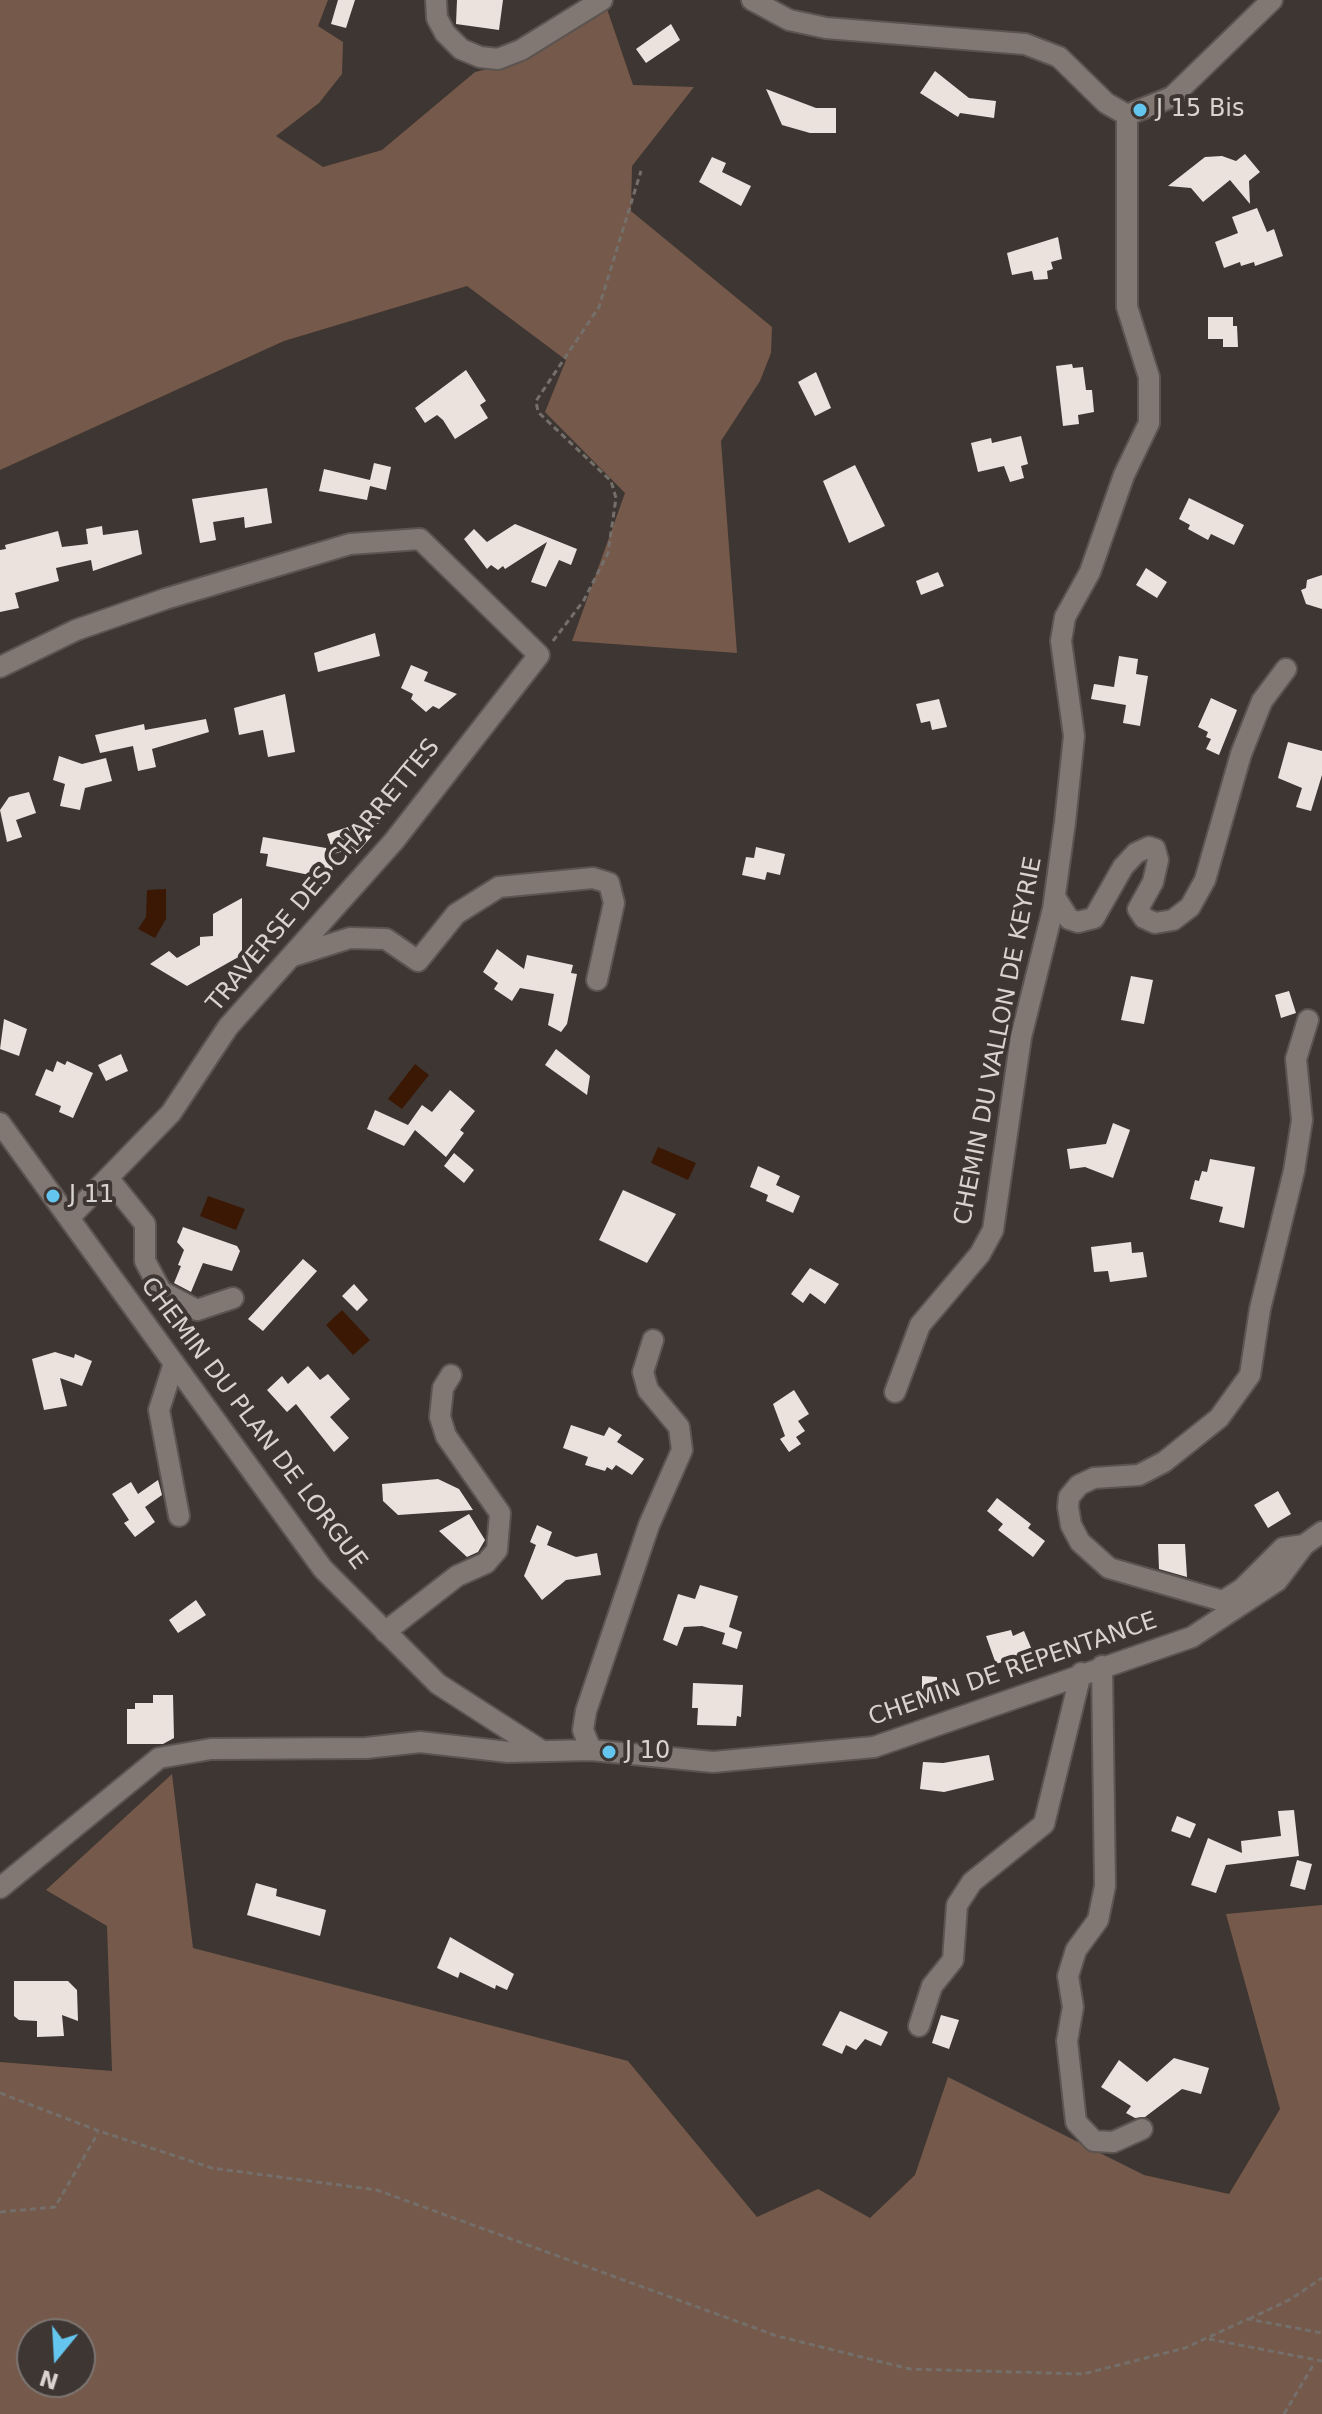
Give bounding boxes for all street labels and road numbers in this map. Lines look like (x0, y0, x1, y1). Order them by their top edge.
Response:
street label: TRAVERSE DES CHARRETTES (201, 734, 447, 1018)
street label: CHEMIN DU VALLON DE KEYRIE (949, 854, 1049, 1228)
street label: CHEMIN DU PLAN DE LORGUE (134, 1272, 372, 1576)
street label: CHEMIN DE REPENTANCE (865, 1607, 1161, 1733)

